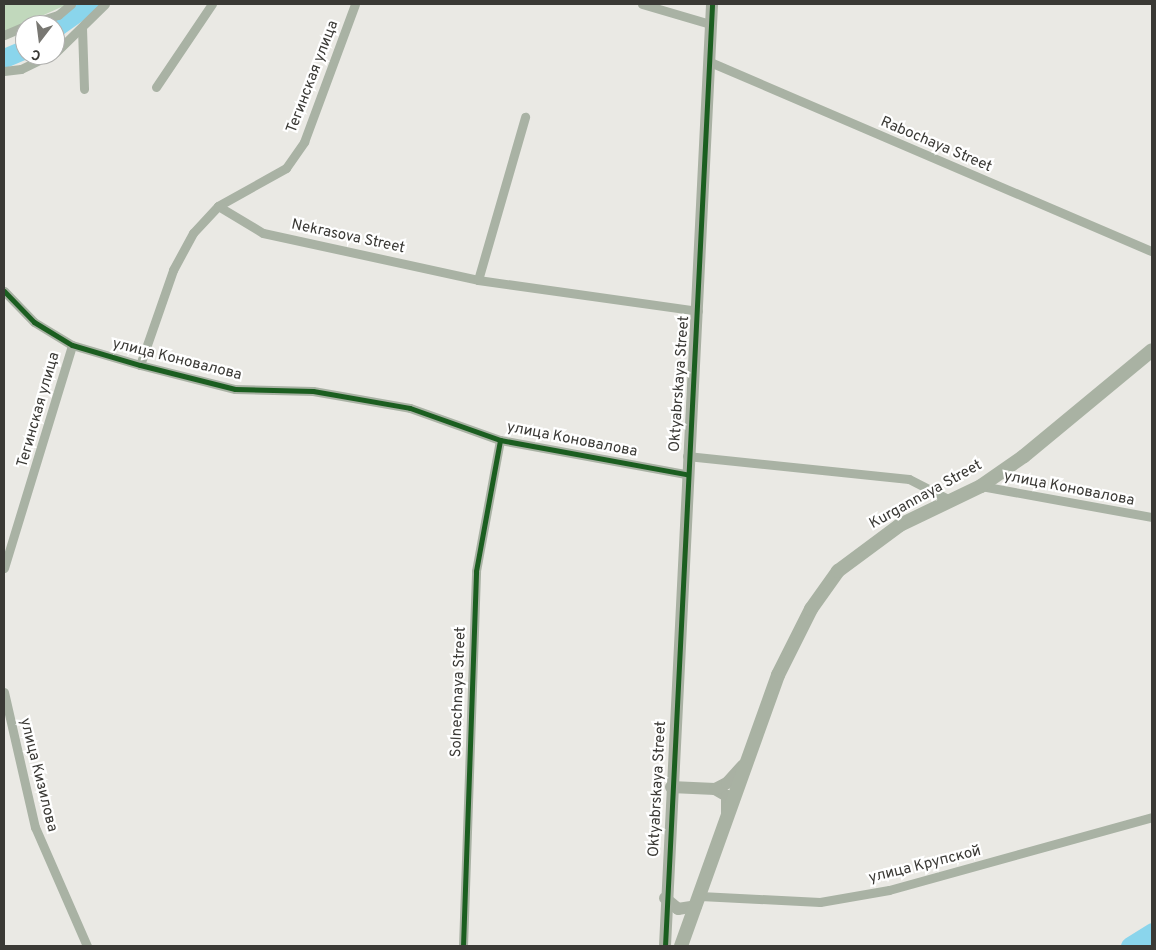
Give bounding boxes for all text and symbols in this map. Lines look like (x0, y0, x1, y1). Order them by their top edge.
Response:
north arrow (15, 15, 65, 65)
street label: Тегинская улица (283, 18, 343, 136)
text: С (30, 45, 43, 63)
street label: Rabochaya Street (878, 113, 994, 177)
street label: Nekrasova Street (290, 216, 406, 258)
street label: Oktyabrskaya Street (666, 315, 694, 453)
street label: улица Коновалова (110, 335, 244, 385)
street label: Тегинская улица (14, 350, 64, 470)
street label: улица Коновалова (505, 419, 639, 461)
street label: Kurgannaya Street (867, 457, 985, 533)
street label: улица Коновалова (1002, 468, 1136, 510)
street label: Solnechnaya Street (448, 626, 470, 758)
street label: улица Кизилова (15, 716, 61, 834)
street label: Oktyabrskaya Street (645, 720, 671, 858)
street label: улица Крупской (867, 842, 983, 888)

